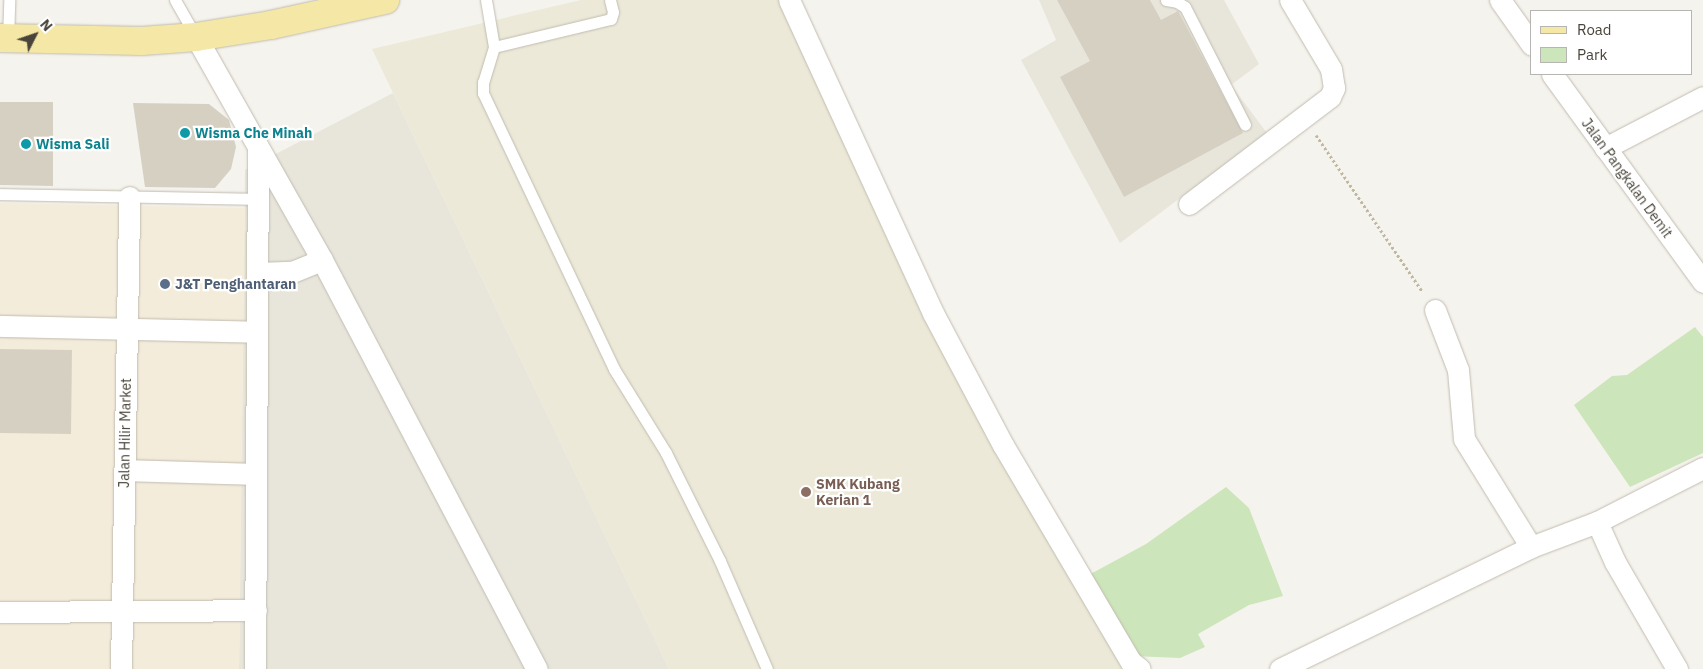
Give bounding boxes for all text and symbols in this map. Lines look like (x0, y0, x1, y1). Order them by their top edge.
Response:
north arrow (10, 10, 60, 60)
legend (1530, 10, 1693, 75)
text: N (36, 15, 56, 35)
text: Road (1577, 20, 1612, 39)
text: Park (1577, 45, 1607, 64)
street label: Jalan Pangkalan Demit (1578, 115, 1676, 241)
place label: Wisma Che Minah (195, 125, 312, 141)
marker: Wisma Che Minah (179, 127, 191, 139)
place label: Wisma Sali (36, 136, 109, 152)
marker: Wisma Sali (20, 138, 32, 150)
place label: J&T Penghantaran (175, 276, 296, 292)
marker: J&T Penghantaran (159, 278, 171, 290)
street label: Jalan Hilir Market (116, 378, 134, 488)
place label: SMK Kubang Kerian 1 (816, 476, 900, 508)
marker: SMK Kubang Kerian 1 (800, 486, 812, 498)

